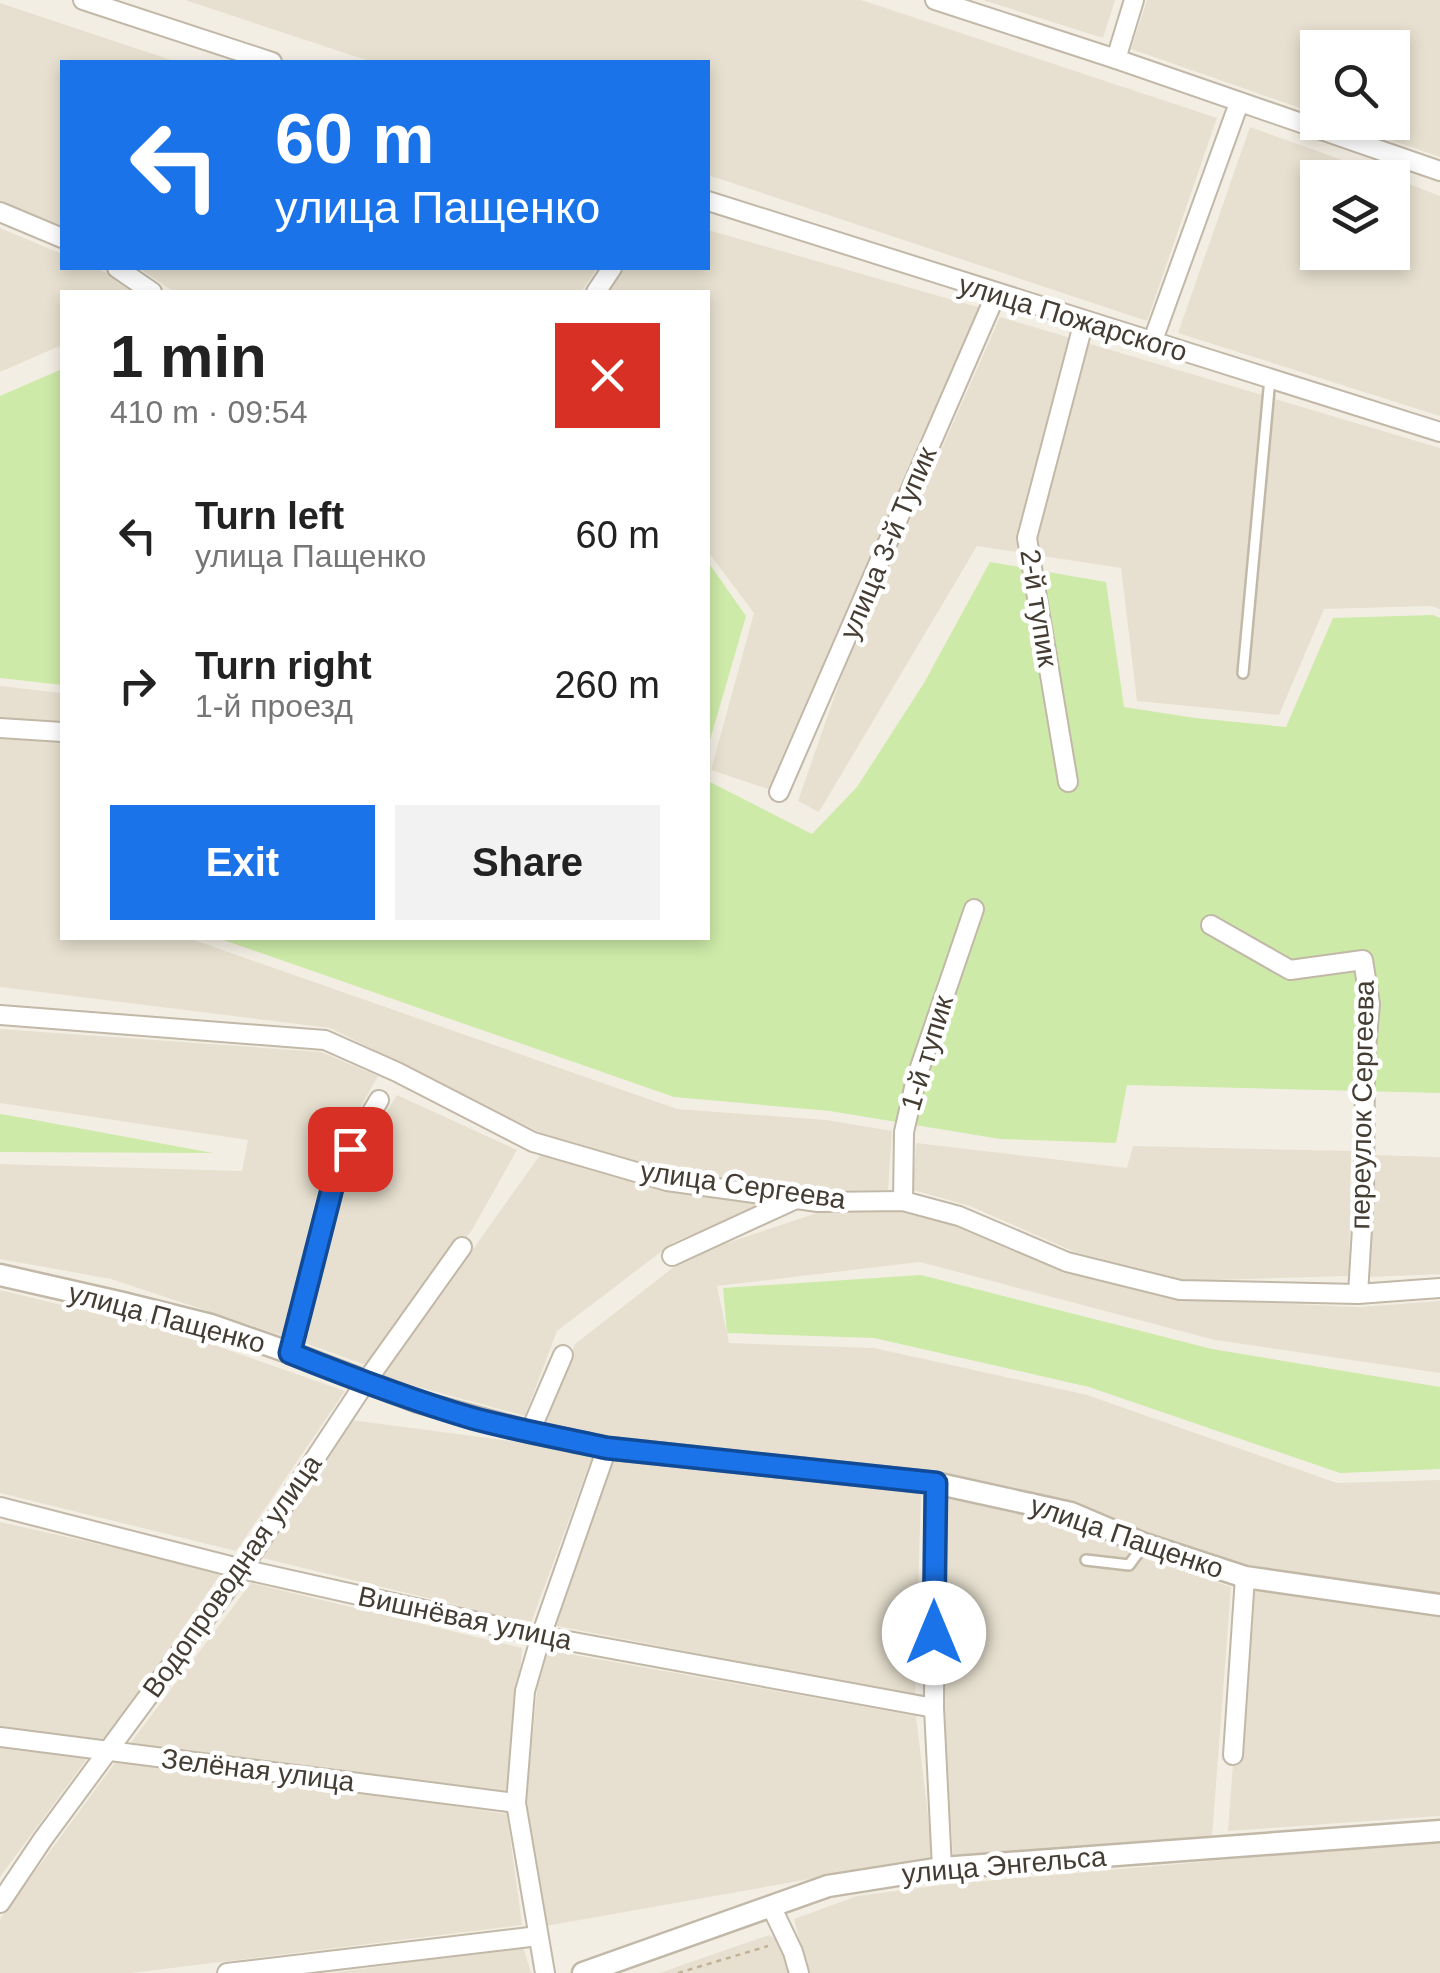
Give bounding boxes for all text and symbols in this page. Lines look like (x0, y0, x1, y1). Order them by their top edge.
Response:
map controls (1300, 30, 1410, 270)
button: search (1300, 30, 1410, 140)
icon: left (110, 100, 240, 230)
text: 60 m (275, 100, 435, 178)
button: layers (1300, 160, 1410, 270)
text: улица Пащенко (275, 182, 600, 233)
street label: улица Пожарского (955, 268, 1191, 368)
text: 1 min (110, 323, 267, 390)
button: close (555, 323, 660, 428)
text: 410 m · 09:54 (110, 394, 307, 430)
street label: улица 3-й Тупик (834, 442, 943, 644)
text: Turn left (195, 495, 344, 537)
icon: left (110, 508, 165, 563)
text: 60 m (576, 514, 660, 556)
text: улица Пащенко (195, 538, 426, 574)
street label: 2-й тупик (1014, 547, 1064, 670)
text: Turn right (195, 645, 372, 687)
icon: right (110, 658, 165, 713)
text: 260 m (554, 664, 660, 706)
text: 1-й проезд (195, 688, 353, 724)
button: Exit (110, 805, 375, 920)
button: Share (395, 805, 660, 920)
street label: переулок Сергеева (1344, 980, 1380, 1230)
street label: 1-й тупик (895, 991, 959, 1114)
pin (308, 1107, 393, 1192)
icon: arrive (323, 1122, 378, 1177)
street label: улица Сергеева (638, 1155, 848, 1215)
street label: улица Пащенко (65, 1277, 269, 1359)
street label: Водопроводная улица (137, 1449, 328, 1703)
street label: улица Пащенко (1026, 1489, 1228, 1585)
street label: Вишнёвая улица (355, 1580, 575, 1656)
position arrow (882, 1581, 986, 1685)
street label: Зелёная улица (160, 1743, 357, 1797)
street label: улица Энгельса (901, 1841, 1108, 1889)

